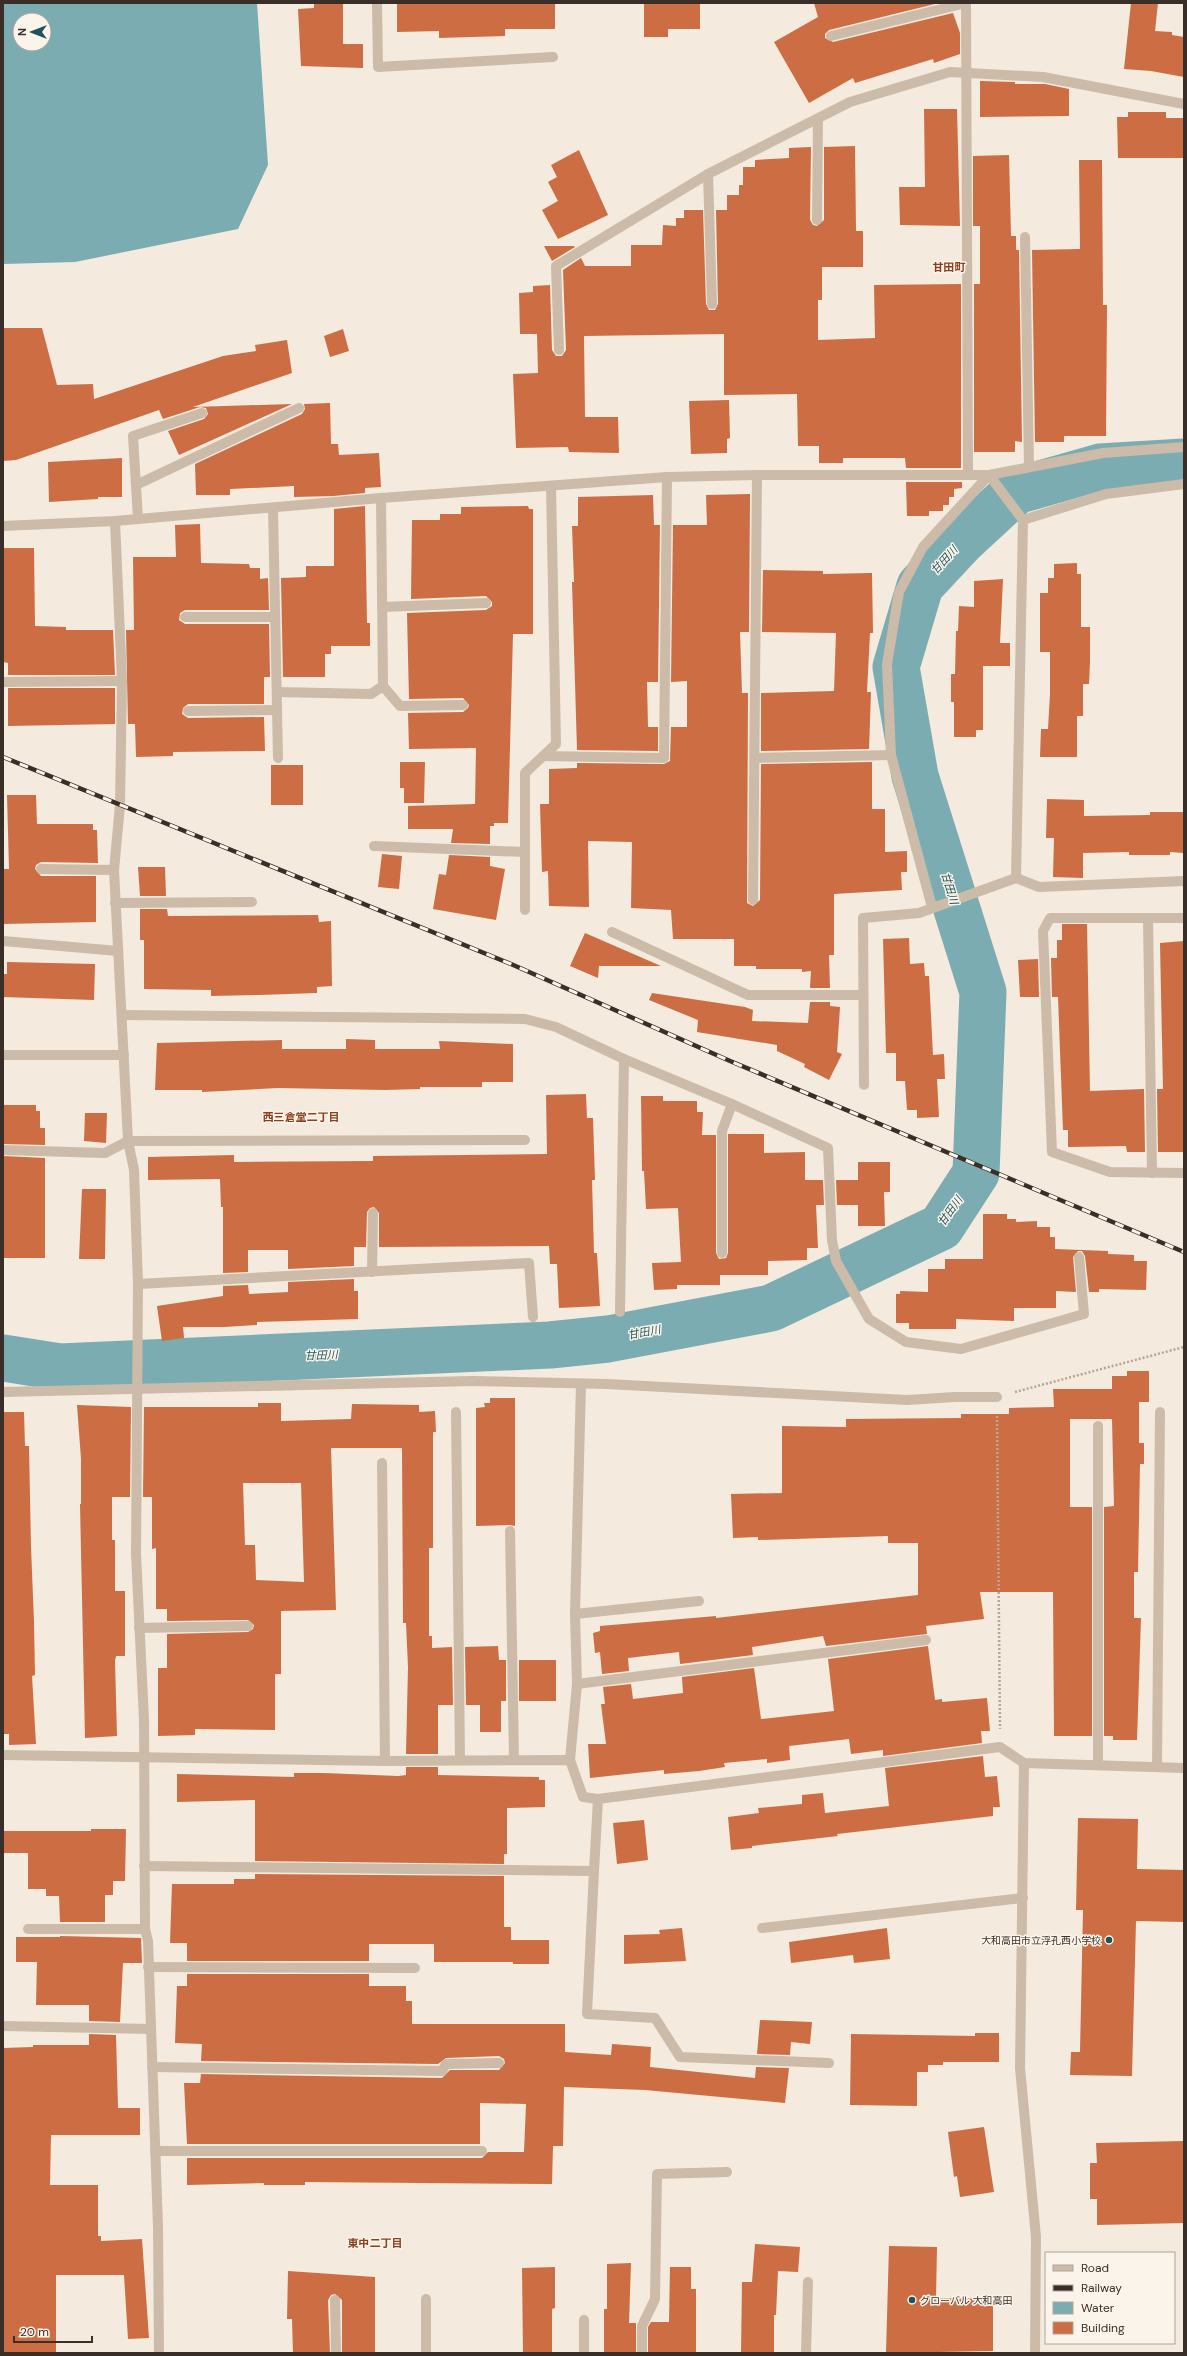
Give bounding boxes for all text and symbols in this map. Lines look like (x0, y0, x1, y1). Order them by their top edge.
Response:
north arrow (12, 12, 52, 52)
text: N (15, 28, 29, 36)
district label: 甘田町 (933, 260, 966, 274)
water label: 甘田川 (928, 542, 961, 577)
water label: 甘田川 (938, 870, 962, 907)
district label: 西三倉堂二丁目 (263, 1110, 340, 1124)
water label: 甘田川 (935, 1193, 966, 1229)
water label: 甘田川 (626, 1322, 663, 1342)
water label: 甘田川 (304, 1347, 339, 1363)
place label: 大和高田市立浮孔西小学校 (981, 1934, 1101, 1947)
marker: 大和高田市立浮孔西小学校 (1104, 1935, 1114, 1945)
district label: 東中二丁目 (348, 2236, 403, 2250)
legend (1045, 2252, 1175, 2344)
text: Road (1081, 2260, 1109, 2276)
text: Railway (1081, 2280, 1122, 2296)
place label: グローバル 大和高田 (920, 2294, 1013, 2307)
marker: グローバル 大和高田 (907, 2295, 917, 2305)
text: Water (1081, 2300, 1115, 2316)
scale bar (14, 2318, 92, 2344)
text: Building (1081, 2320, 1125, 2336)
text: 20 m (20, 2324, 49, 2340)

